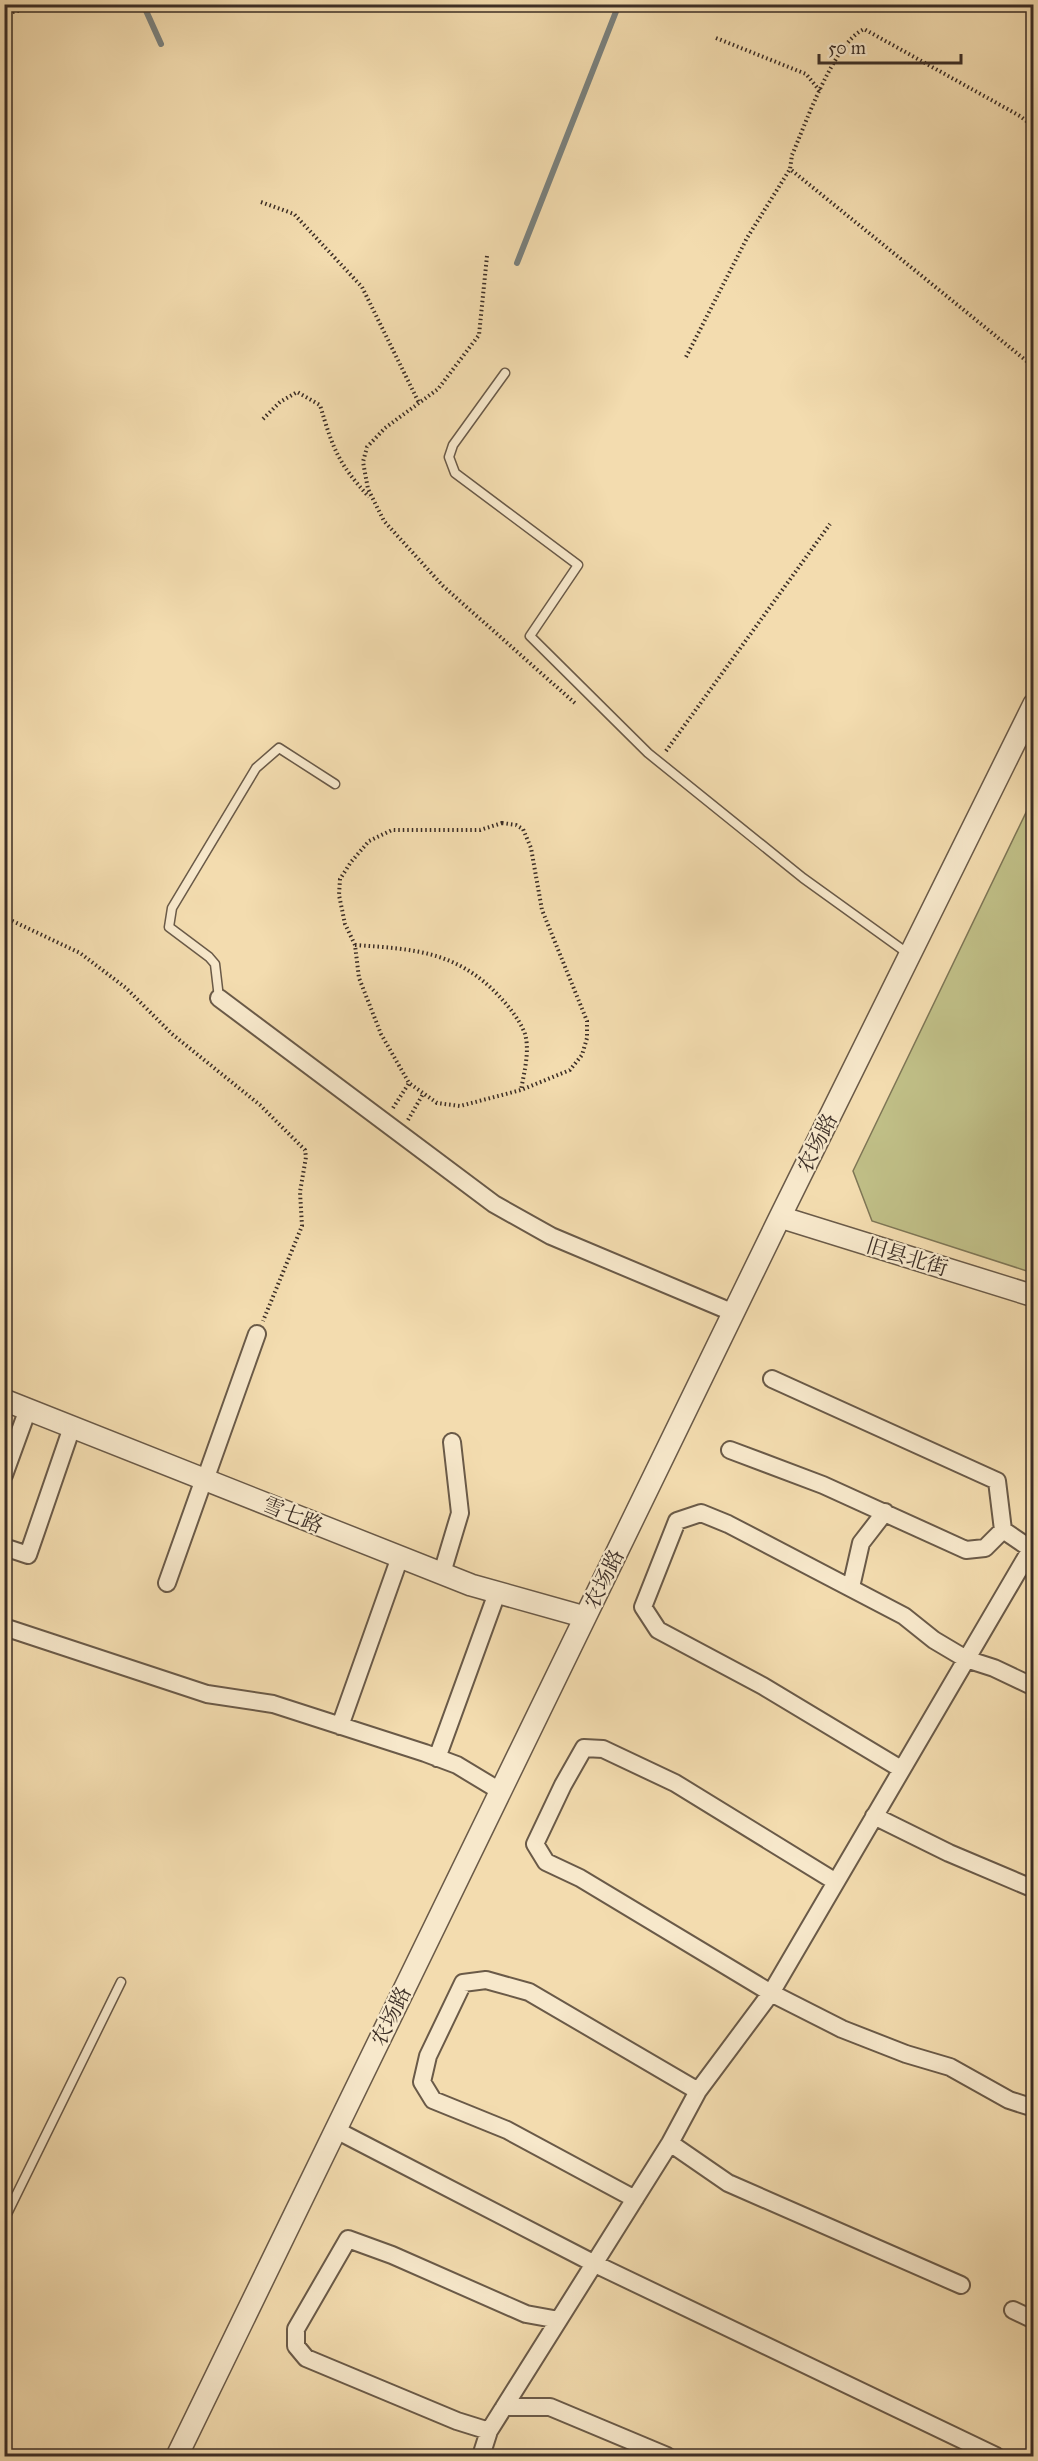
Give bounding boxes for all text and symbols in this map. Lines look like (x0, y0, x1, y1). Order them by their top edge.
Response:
scale bar (819, 27, 962, 65)
text: 50 m (828, 37, 866, 59)
street label: 农场路 (791, 1109, 843, 1177)
street label: 旧县北街 (863, 1232, 951, 1282)
street label: 雪七路 (259, 1491, 327, 1539)
street label: 农场路 (579, 1545, 629, 1613)
street label: 农场路 (366, 1982, 416, 2050)

